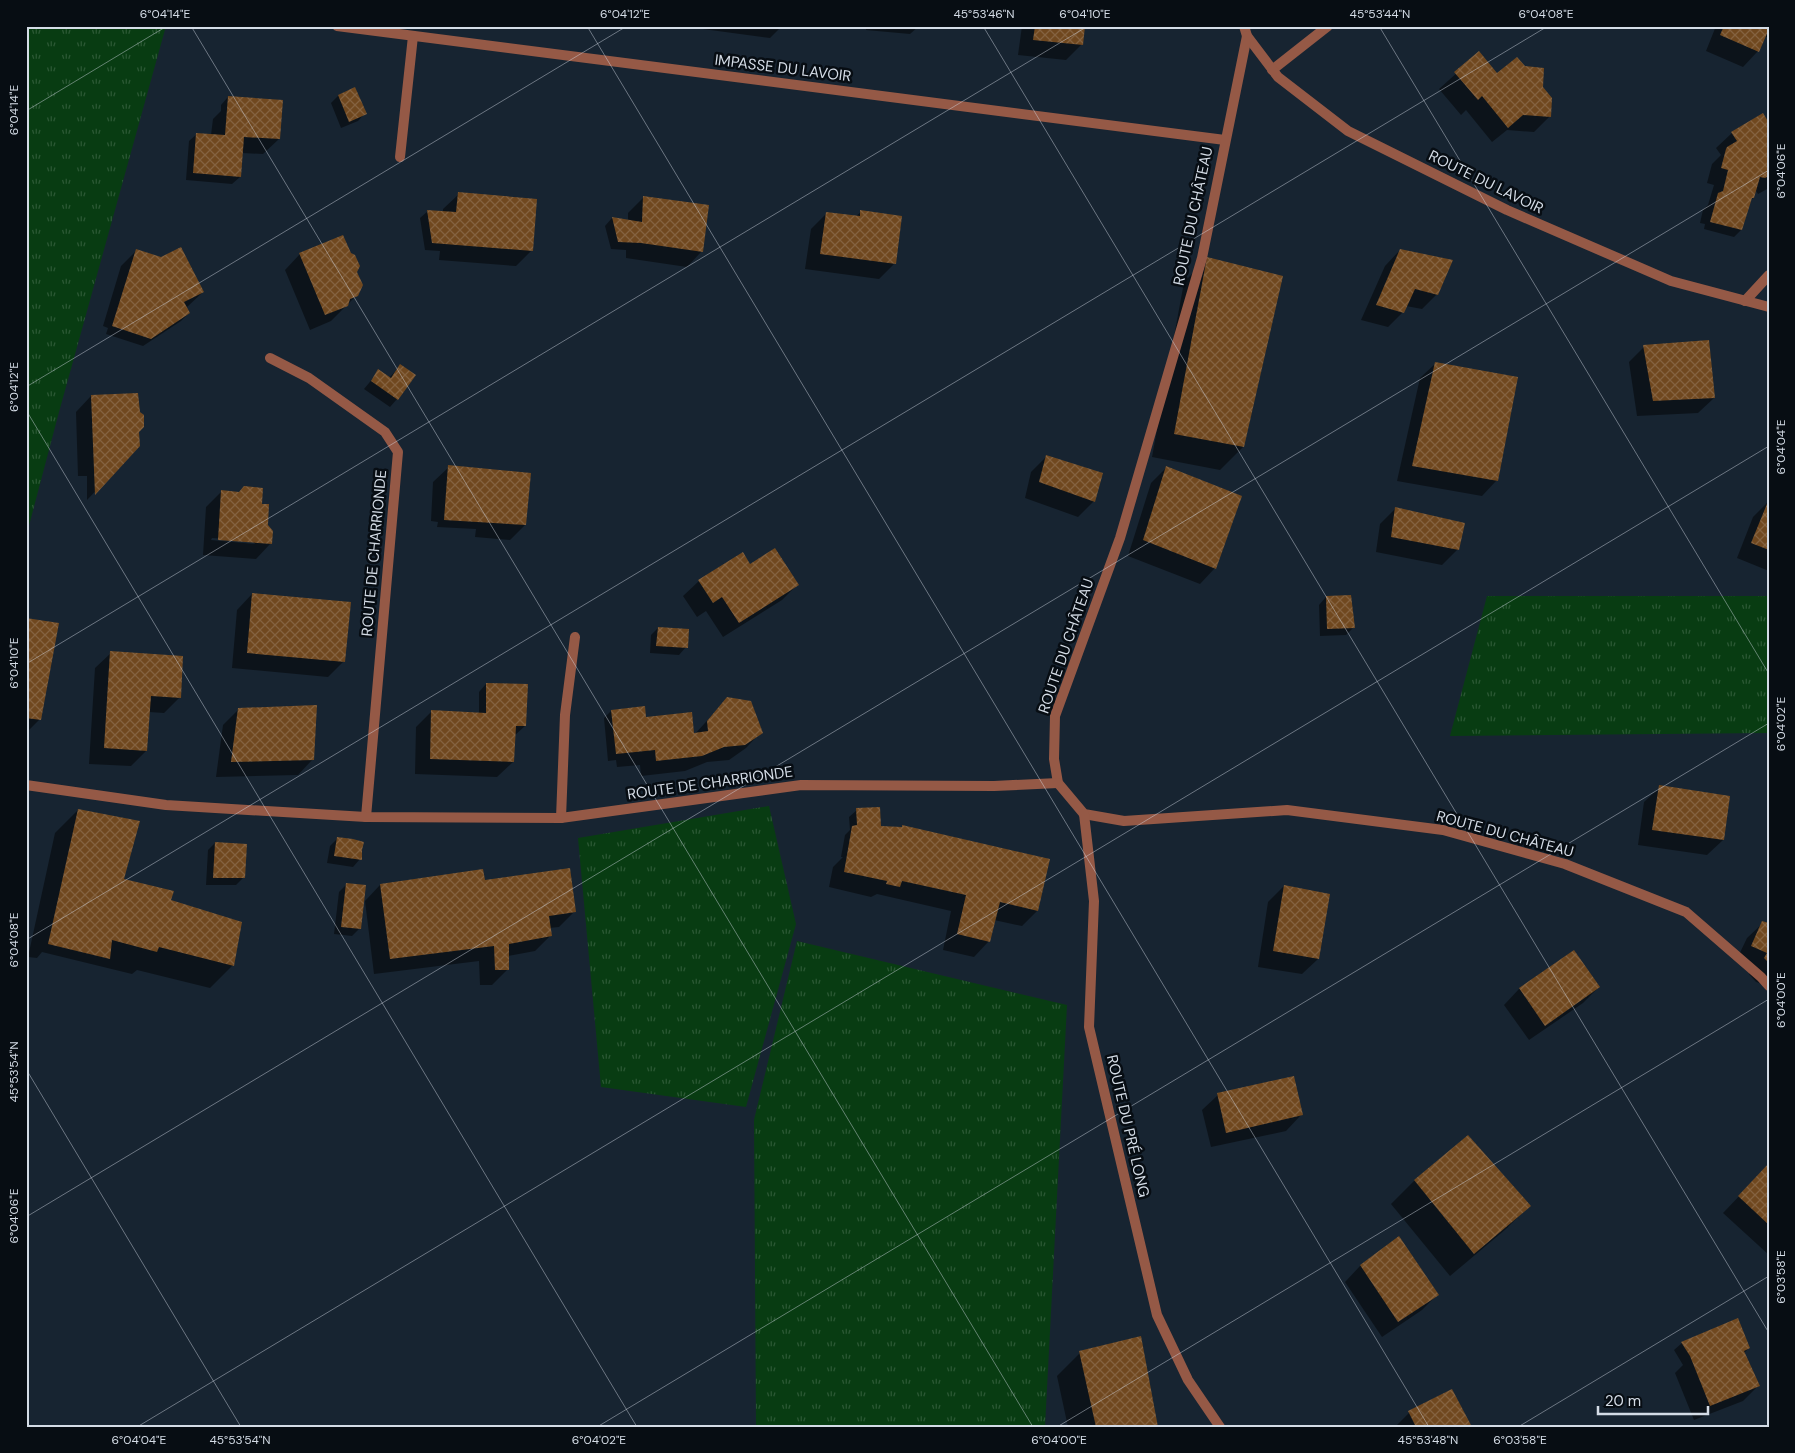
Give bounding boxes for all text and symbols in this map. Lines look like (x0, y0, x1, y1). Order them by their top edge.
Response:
text: 6°04'14"E (140, 6, 190, 22)
text: 6°04'12"E (600, 6, 650, 22)
text: 45°53'46"N (953, 6, 1015, 22)
text: 6°04'10"E (1059, 6, 1111, 22)
text: 45°53'44"N (1350, 6, 1410, 22)
text: 6°04'08"E (1519, 6, 1574, 22)
street label: IMPASSE DU LAVOIR (714, 50, 853, 86)
text: 6°04'14"E (6, 85, 22, 135)
text: 6°04'06"E (1773, 143, 1789, 199)
street label: ROUTE DU CHÂTEAU (1169, 145, 1217, 287)
street label: ROUTE DU LAVOIR (1425, 146, 1547, 219)
text: 6°04'12"E (6, 362, 22, 412)
text: 6°04'04"E (1773, 419, 1789, 474)
street label: ROUTE DE CHARRIONDE (357, 469, 391, 637)
street label: ROUTE DU CHÂTEAU (1034, 576, 1098, 716)
text: 6°04'10"E (6, 637, 22, 689)
text: 6°04'02"E (1773, 697, 1789, 751)
street label: ROUTE DE CHARRIONDE (626, 761, 794, 805)
street label: ROUTE DU CHÂTEAU (1434, 806, 1576, 862)
text: 6°04'08"E (6, 912, 22, 967)
text: 6°04'00"E (1773, 972, 1789, 1028)
text: 45°53'54"N (6, 1041, 22, 1103)
street label: ROUTE DU PRÉ LONG (1102, 1053, 1154, 1199)
text: 6°04'06"E (6, 1188, 22, 1244)
text: 6°03'58"E (1773, 1250, 1789, 1304)
scale bar (1598, 1383, 1708, 1415)
text: 20 m (1605, 1391, 1641, 1411)
text: 6°04'04"E (112, 1432, 167, 1448)
text: 45°53'54"N (209, 1432, 271, 1448)
text: 6°04'02"E (572, 1432, 626, 1448)
text: 6°04'00"E (1031, 1432, 1087, 1448)
text: 45°53'48"N (1398, 1432, 1458, 1448)
text: 6°03'58"E (1493, 1432, 1547, 1448)

